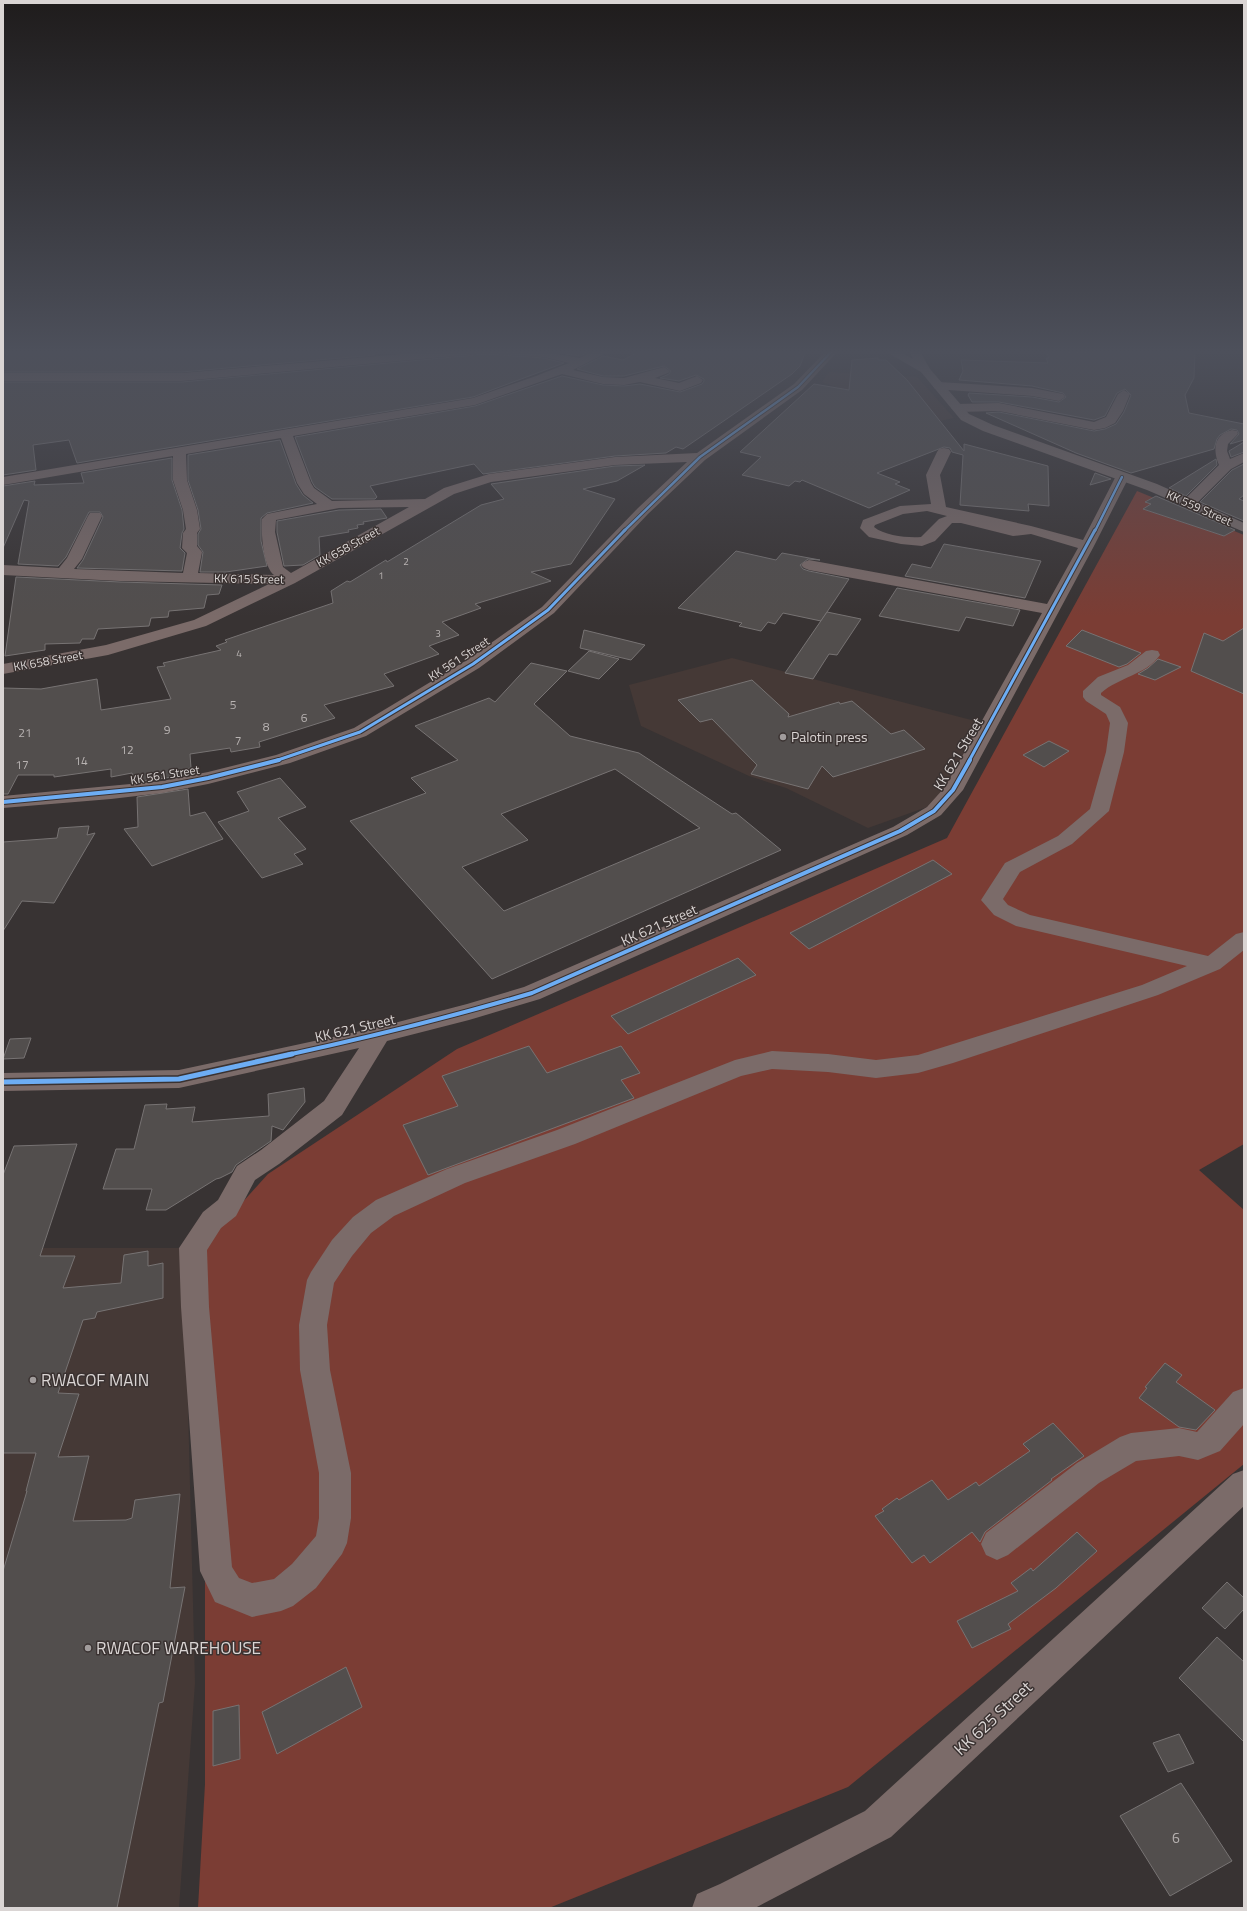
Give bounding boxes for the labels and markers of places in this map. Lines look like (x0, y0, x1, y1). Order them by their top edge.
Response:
place label: Palotin press (791, 726, 868, 747)
marker: Palotin press (778, 732, 788, 742)
place label: RWACOF MAIN (41, 1367, 149, 1393)
marker: RWACOF MAIN (28, 1375, 38, 1385)
place label: RWACOF WAREHOUSE (96, 1635, 261, 1661)
marker: RWACOF WAREHOUSE (83, 1643, 93, 1653)

